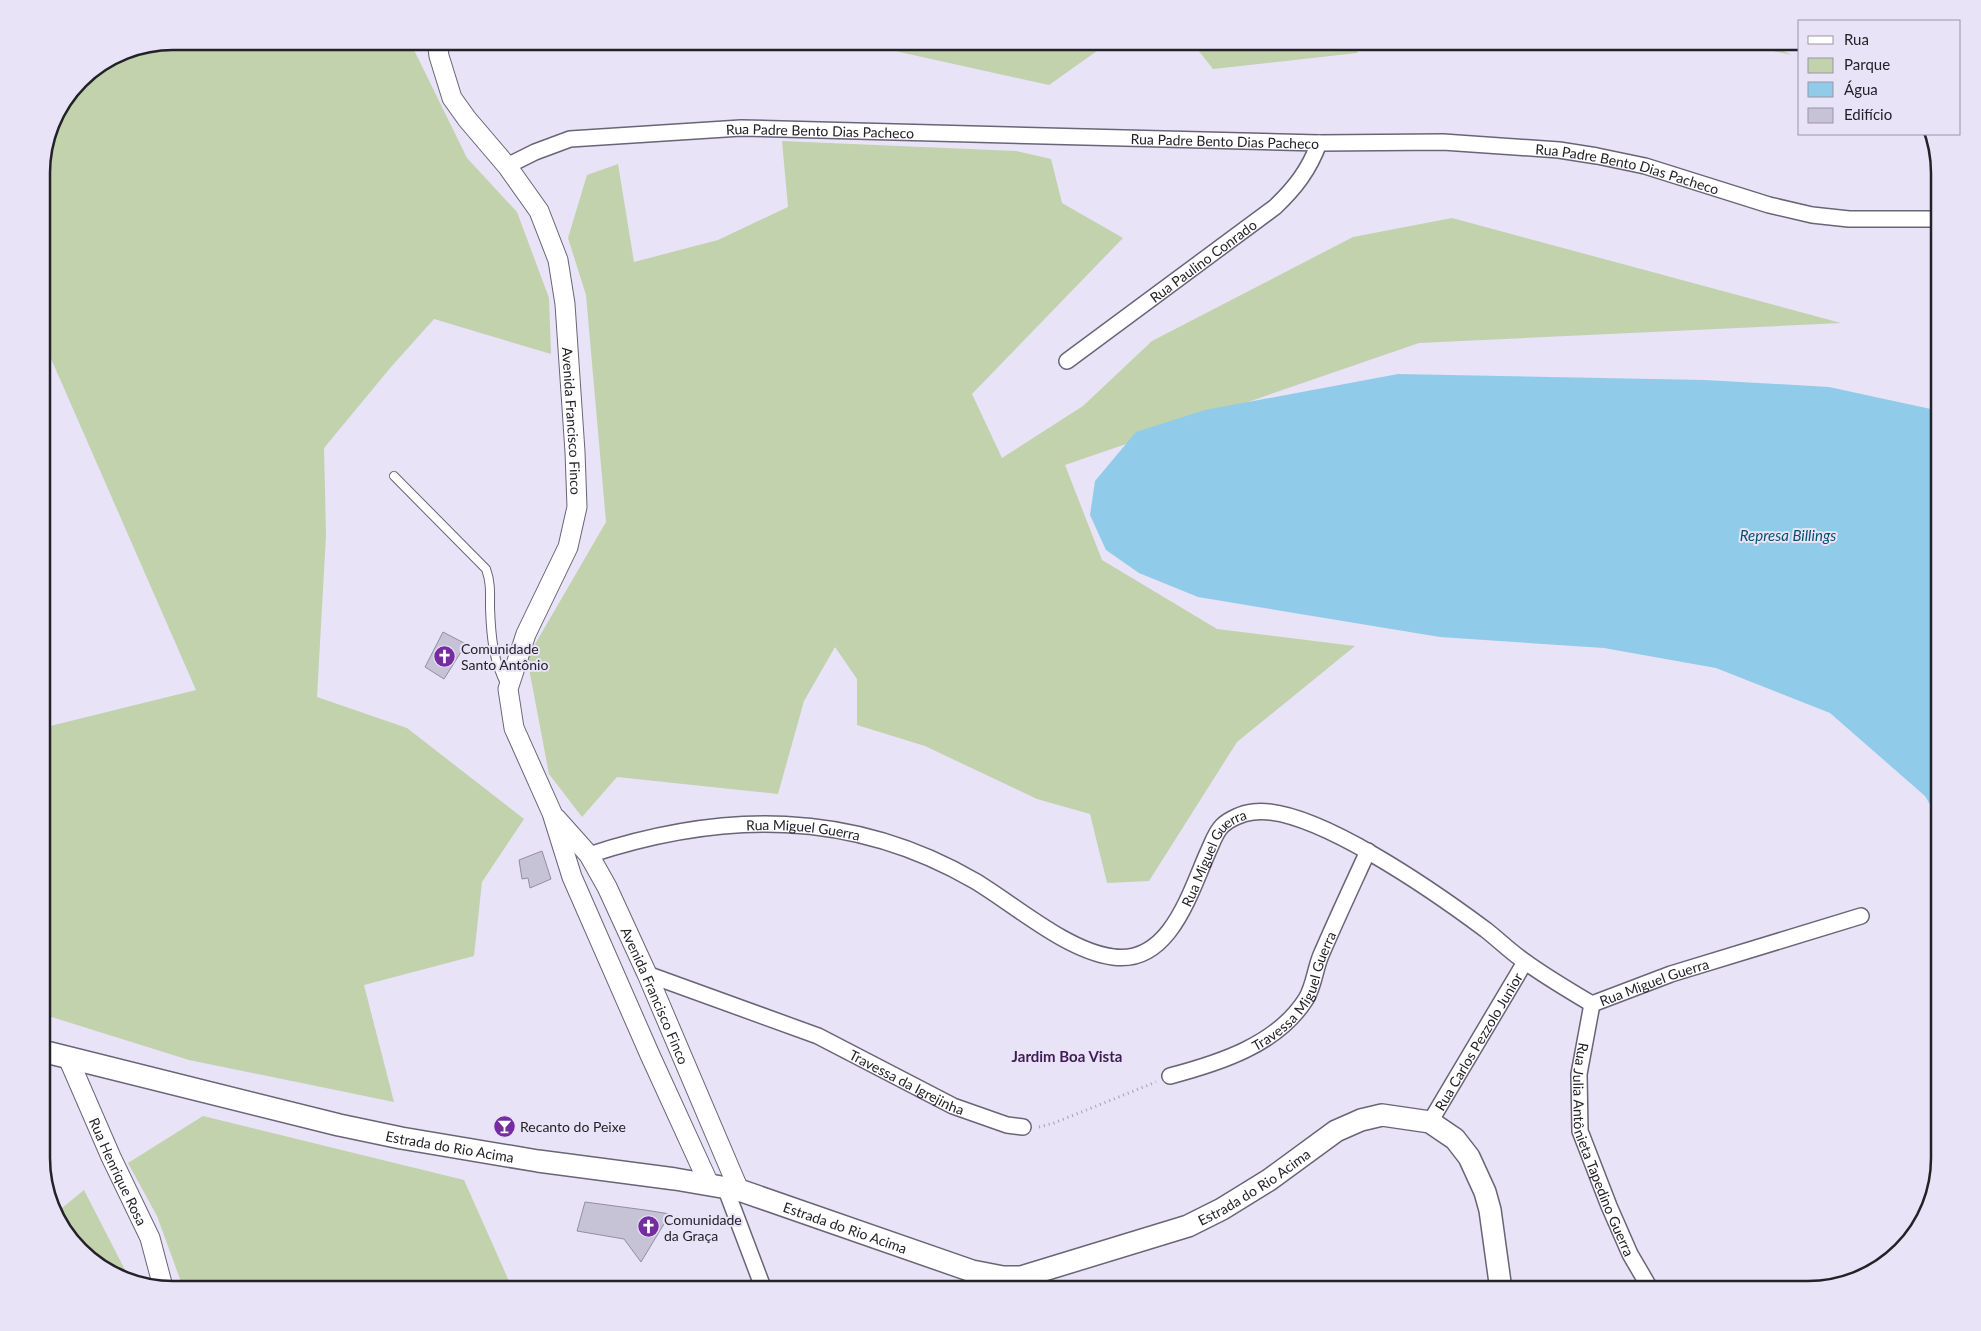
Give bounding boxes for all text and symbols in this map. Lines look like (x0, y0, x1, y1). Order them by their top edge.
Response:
legend (1798, 20, 1961, 135)
text: Rua (1844, 30, 1869, 48)
text: Parque (1844, 55, 1890, 73)
text: Água (1844, 80, 1878, 98)
text: Edifício (1844, 105, 1892, 123)
street label: Rua Padre Bento Dias Pacheco (725, 119, 914, 141)
street label: Rua Padre Bento Dias Pacheco (1130, 130, 1319, 151)
street label: Rua Padre Bento Dias Pacheco (1535, 140, 1721, 197)
street label: Rua Paulino Conrado (1146, 215, 1260, 306)
street label: Avenida Francisco Finco (559, 346, 585, 495)
water label: Represa Billings (1740, 526, 1836, 544)
place label: Comunidade Santo Antônio (461, 640, 548, 673)
church icon: Comunidade Santo Antônio (433, 644, 457, 668)
street label: Rua Miguel Guerra (1177, 805, 1248, 909)
street label: Rua Miguel Guerra (746, 816, 862, 843)
street label: Avenida Francisco Finco (618, 924, 693, 1067)
street label: Travessa Miguel Guerra (1249, 928, 1339, 1054)
street label: Rua Miguel Guerra (1597, 954, 1711, 1009)
street label: Rua Carlos Pezzolo Junior (1431, 969, 1525, 1113)
street label: Rua Julia Antônieta Tapedino Guerra (1571, 1042, 1638, 1259)
street label: Travessa da Igrejinha (847, 1045, 967, 1118)
district label: Jardim Boa Vista (1012, 1047, 1122, 1065)
bar icon: Recanto do Peixe (492, 1114, 516, 1138)
street label: Rua Henrique Rosa (86, 1115, 151, 1228)
place label: Recanto do Peixe (520, 1118, 626, 1135)
street label: Estrada do Rio Acima (384, 1127, 515, 1165)
street label: Estrada do Rio Acima (1195, 1145, 1313, 1228)
street label: Estrada do Rio Acima (781, 1198, 909, 1256)
place label: Comunidade da Graça (664, 1211, 742, 1244)
church icon: Comunidade da Graça (636, 1215, 660, 1239)

